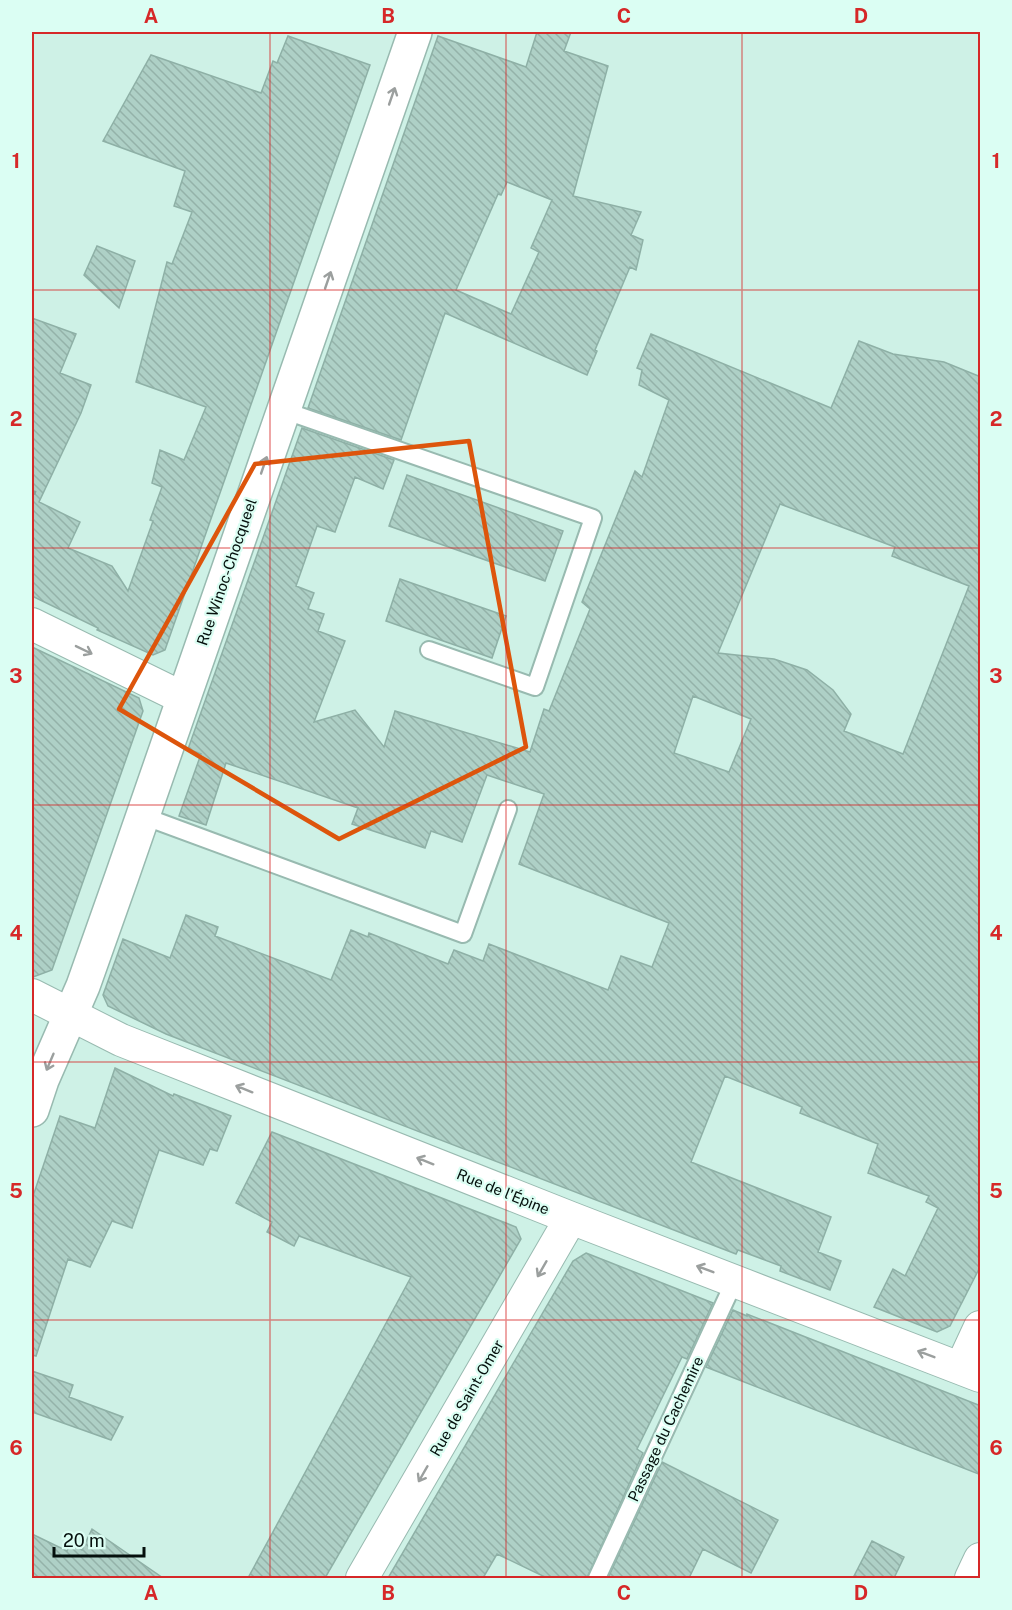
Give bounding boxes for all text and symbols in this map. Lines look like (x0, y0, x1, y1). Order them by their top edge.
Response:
text: A (144, 4, 158, 28)
text: B (381, 4, 395, 28)
text: C (617, 4, 631, 28)
text: D (854, 4, 868, 28)
one-way arrow (388, 87, 399, 106)
text: 1 (12, 149, 20, 173)
text: 1 (992, 149, 1000, 173)
one-way arrow (323, 271, 334, 290)
text: 2 (10, 407, 22, 431)
text: 2 (990, 407, 1002, 431)
one-way arrow (259, 456, 270, 475)
street label: Rue Winoc-Chocqueel (193, 496, 260, 648)
one-way arrow (75, 644, 93, 656)
text: 3 (9, 664, 23, 688)
text: 3 (989, 664, 1003, 688)
text: 4 (9, 921, 23, 945)
text: 4 (989, 921, 1003, 945)
one-way arrow (44, 1053, 55, 1071)
one-way arrow (235, 1083, 254, 1094)
one-way arrow (417, 1155, 435, 1166)
street label: Rue de l'Épine (454, 1165, 552, 1218)
text: 5 (9, 1179, 23, 1203)
text: 5 (989, 1179, 1003, 1203)
one-way arrow (536, 1260, 548, 1277)
one-way arrow (696, 1263, 715, 1274)
street label: Rue de Saint-Omer (426, 1336, 507, 1459)
one-way arrow (917, 1348, 936, 1359)
street label: Passage du Cachemire (624, 1354, 707, 1504)
text: 6 (9, 1436, 23, 1460)
text: 6 (989, 1436, 1003, 1460)
one-way arrow (417, 1465, 429, 1482)
scale bar (54, 1520, 144, 1558)
text: 20 m (63, 1530, 105, 1551)
text: A (144, 1581, 158, 1605)
text: B (381, 1581, 395, 1605)
text: C (617, 1581, 631, 1605)
text: D (854, 1581, 868, 1605)

